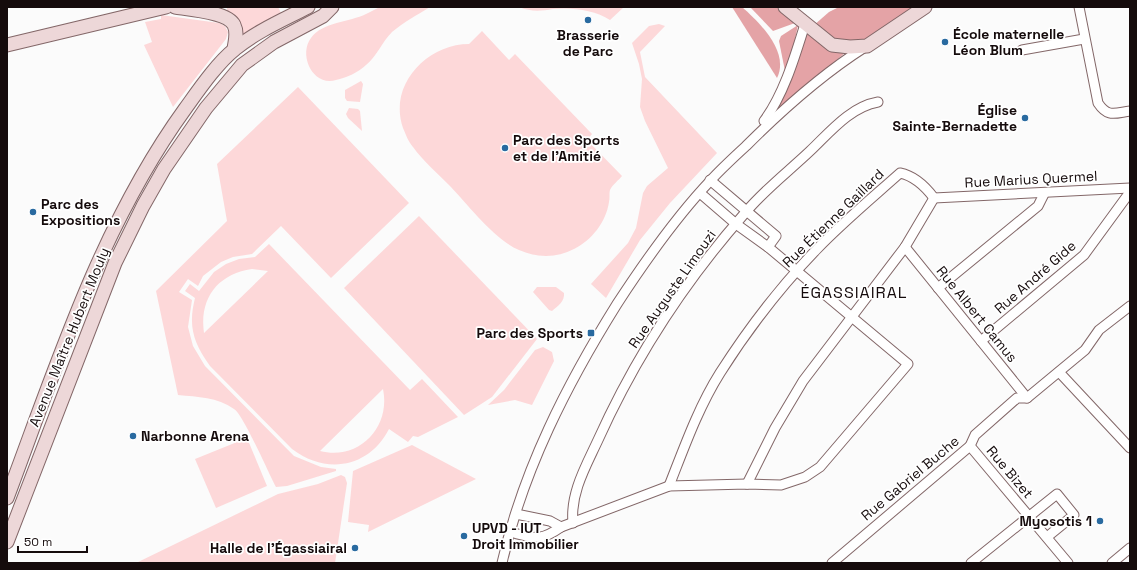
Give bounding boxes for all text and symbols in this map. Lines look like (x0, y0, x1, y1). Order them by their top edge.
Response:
marker: Brasserie de Parc (583, 15, 593, 25)
place label: École maternelle Léon Blum (953, 25, 1064, 59)
place label: Brasserie de Parc (557, 26, 619, 60)
marker: École maternelle Léon Blum (940, 37, 950, 47)
place label: Église Sainte-Bernadette (892, 101, 1017, 135)
marker: Église Sainte-Bernadette (1020, 113, 1030, 123)
place label: Parc des Sports et de l'Amitié (513, 131, 620, 165)
marker: Parc des Sports et de l'Amitié (500, 143, 510, 153)
street label: Rue Étienne Gaillard (779, 165, 887, 271)
street label: Rue Marius Quermel (964, 167, 1098, 191)
place label: Parc des Expositions (41, 195, 120, 229)
marker: Parc des Expositions (28, 207, 38, 217)
street label: Rue Auguste Limouzi (624, 226, 720, 352)
street label: Rue André Gide (990, 237, 1080, 317)
street label: Avenue Maître Hubert Mouly (25, 245, 113, 429)
street label: Rue Albert Camus (933, 262, 1021, 366)
district label: ÉGASSIAIRAL (800, 282, 908, 303)
place label: Parc des Sports (476, 324, 583, 342)
marker: Parc des Sports (586, 328, 596, 338)
place label: Narbonne Arena (141, 427, 249, 445)
marker: Narbonne Arena (128, 431, 138, 441)
street label: Rue Gabriel Buche (857, 432, 963, 524)
street label: Rue Bizet (983, 442, 1037, 502)
place label: Myosotis 1 (1019, 512, 1092, 530)
marker: Myosotis 1 (1095, 516, 1105, 526)
place label: UPVD - IUT Droit Immobilier (472, 519, 579, 553)
scale bar (18, 528, 87, 554)
marker: UPVD - IUT Droit Immobilier (459, 531, 469, 541)
text: 50 m (24, 534, 52, 550)
place label: Halle de l'Égassiairal (210, 539, 347, 557)
marker: Halle de l'Égassiairal (350, 543, 360, 553)

